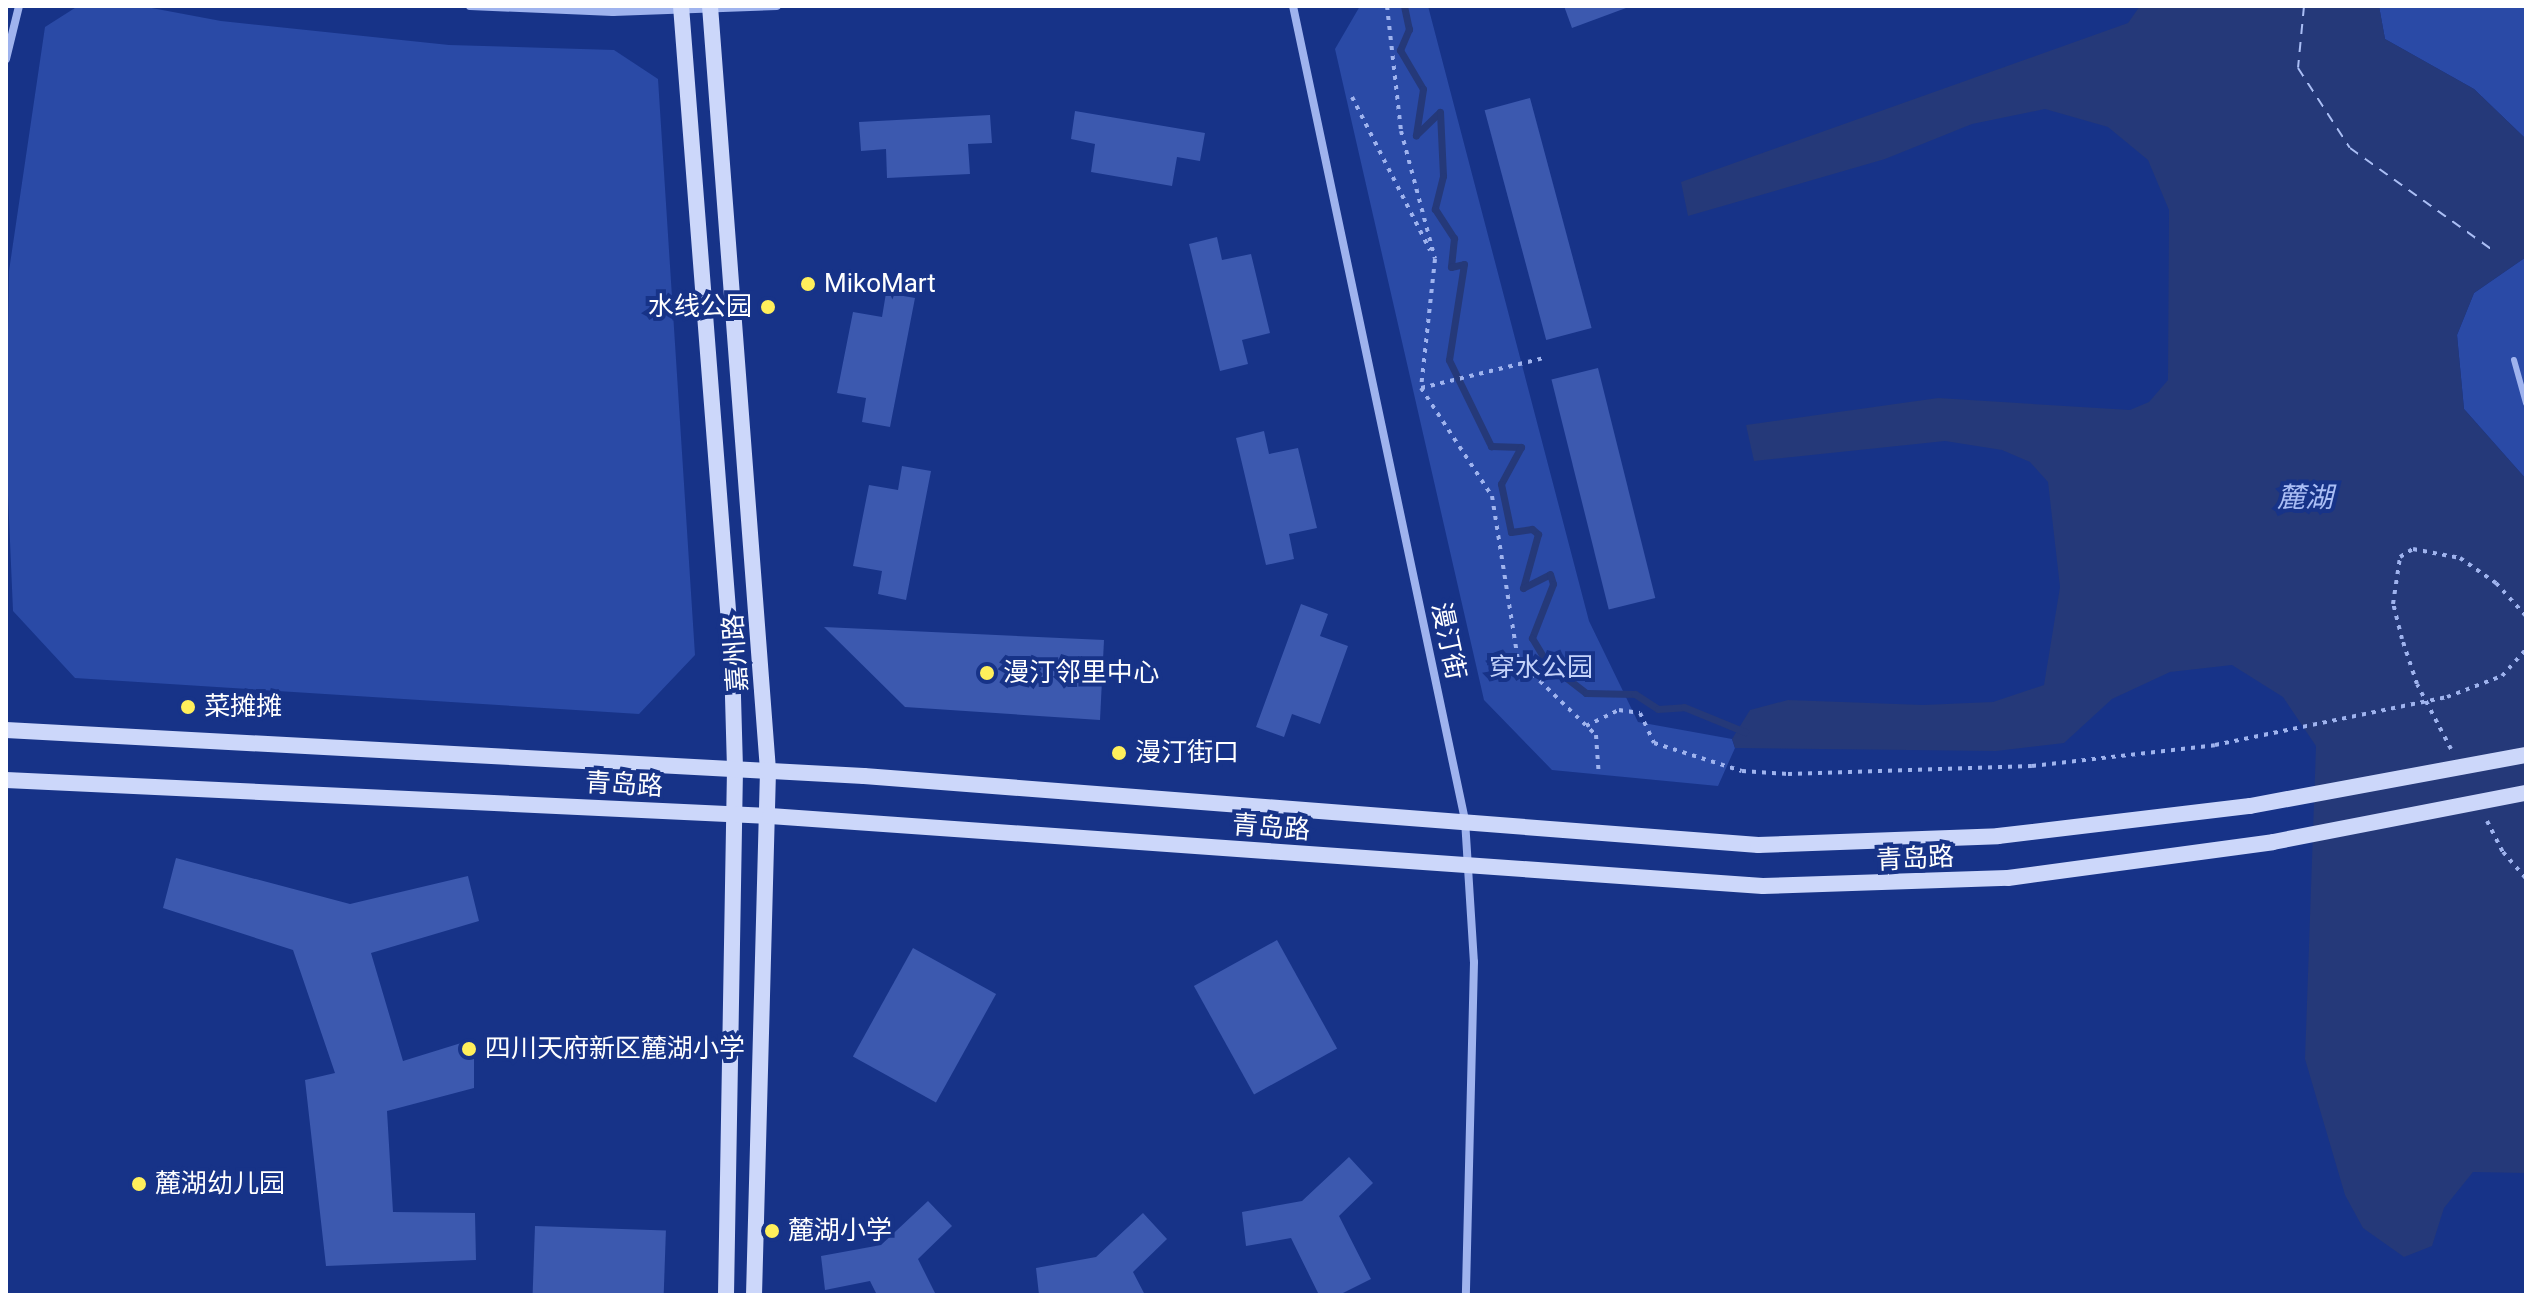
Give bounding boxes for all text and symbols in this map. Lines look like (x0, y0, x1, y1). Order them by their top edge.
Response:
place label: MikoMart (824, 268, 936, 300)
marker: MikoMart (799, 275, 817, 293)
place label: 水线公园 (648, 291, 752, 323)
marker: 水线公园 (759, 298, 777, 316)
water label: 麓湖 (2277, 481, 2333, 515)
street label: 漫汀街 (1425, 600, 1471, 682)
street label: 嘉州路 (718, 613, 754, 693)
park label: 穿水公园 (1489, 652, 1593, 684)
place label: 漫汀邻里中心 (1003, 657, 1159, 689)
marker: 漫汀邻里中心 (978, 664, 996, 682)
place label: 菜摊摊 (204, 691, 282, 723)
marker: 菜摊摊 (179, 698, 197, 716)
place label: 漫汀街口 (1135, 737, 1239, 769)
marker: 漫汀街口 (1110, 744, 1128, 762)
street label: 青岛路 (584, 767, 664, 803)
street label: 青岛路 (1231, 810, 1311, 846)
street label: 青岛路 (1875, 841, 1955, 877)
place label: 四川天府新区麓湖小学 (485, 1033, 745, 1065)
marker: 四川天府新区麓湖小学 (460, 1040, 478, 1058)
place label: 麓湖幼儿园 (155, 1168, 285, 1200)
marker: 麓湖幼儿园 (130, 1175, 148, 1193)
place label: 麓湖小学 (788, 1215, 892, 1247)
marker: 麓湖小学 (763, 1222, 781, 1240)

